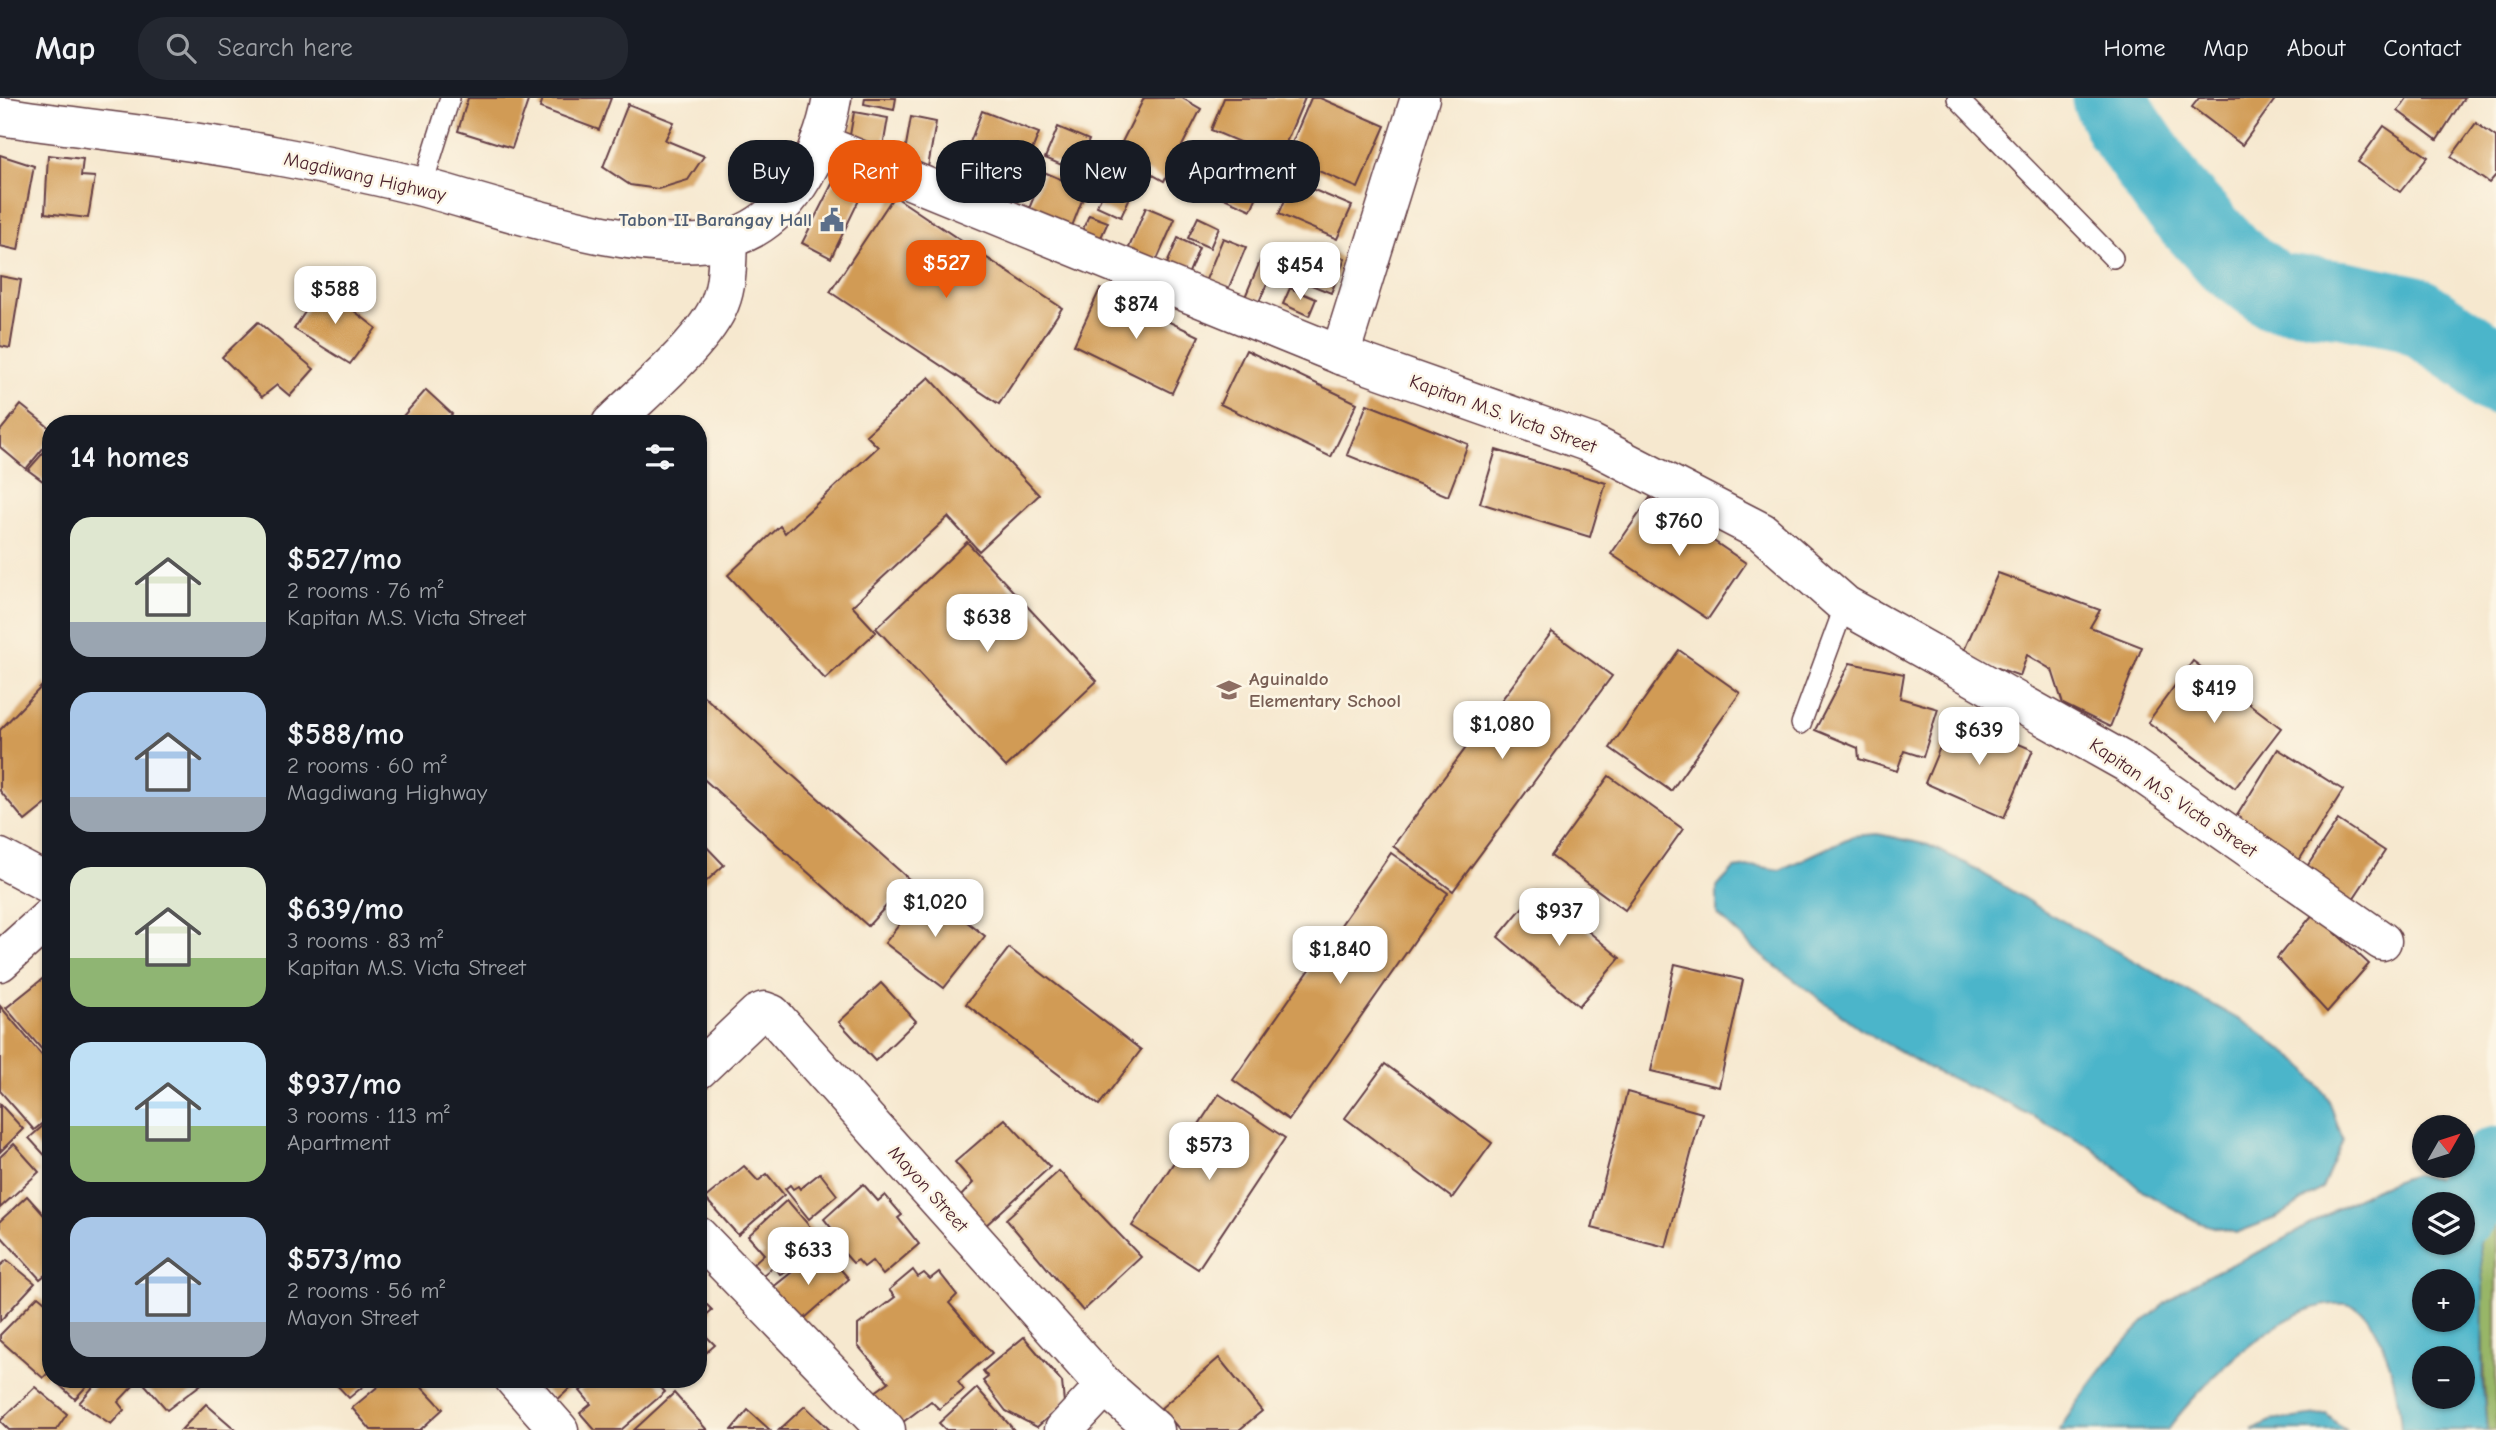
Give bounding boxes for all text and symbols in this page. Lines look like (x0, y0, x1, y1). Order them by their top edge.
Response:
search box (138, 17, 628, 80)
text: Map (35, 29, 96, 67)
icon: search (162, 29, 200, 67)
text: Search here (218, 33, 353, 63)
text: Home (2104, 34, 2165, 62)
text: Map (2203, 34, 2249, 62)
text: About (2287, 34, 2345, 62)
text: Contact (2383, 34, 2461, 62)
chip: Buy (728, 140, 814, 203)
chip: Rent (828, 140, 922, 203)
chip: Filters (936, 140, 1046, 203)
chip: New (1060, 140, 1151, 203)
chip: Apartment (1165, 140, 1320, 203)
street label: Magdiwang Highway (282, 148, 449, 206)
public building icon: Tabon II Barangay Hall (818, 206, 846, 234)
place label: Tabon II Barangay Hall (619, 209, 812, 231)
pin: $527 (905, 240, 987, 300)
pin: $454 (1259, 242, 1341, 302)
text: $527 (922, 249, 970, 276)
text: $454 (1276, 251, 1324, 278)
pin: $588 (294, 266, 376, 326)
text: $588 (310, 275, 360, 302)
pin: $874 (1095, 282, 1177, 341)
text: $874 (1114, 290, 1158, 317)
street label: Kapitan M.S. Victa Street (1407, 370, 1600, 458)
icon: filters (641, 438, 679, 476)
text: 14 homes (70, 440, 189, 475)
pin: $760 (1638, 498, 1720, 558)
text: $760 (1655, 507, 1703, 534)
text: $527/mo (287, 542, 402, 577)
icon: home (126, 545, 210, 629)
text: 2 rooms · 76 m² (287, 577, 443, 604)
pin: $638 (946, 594, 1028, 654)
text: $638 (963, 603, 1012, 630)
text: Kapitan M.S. Victa Street (287, 604, 526, 631)
pin: $419 (2173, 666, 2255, 725)
place label: Aguinaldo Elementary School (1249, 668, 1401, 712)
text: $419 (2191, 674, 2237, 701)
school or university icon: Aguinaldo Elementary School (1215, 676, 1243, 704)
pin: $1,080 (1445, 702, 1559, 761)
pin: $639 (1938, 708, 2020, 767)
text: $1,080 (1469, 710, 1535, 737)
text: $639 (1954, 716, 2004, 743)
text: $588/mo (287, 717, 404, 752)
icon: home (126, 720, 210, 804)
street label: Kapitan M.S. Victa Street (2085, 734, 2261, 863)
text: 2 rooms · 60 m² (287, 752, 447, 779)
text: Magdiwang Highway (287, 779, 487, 806)
pin: $1,020 (878, 880, 992, 939)
text: $1,020 (902, 888, 968, 915)
pin: $937 (1518, 888, 1600, 948)
text: $639/mo (287, 892, 404, 927)
icon: home (126, 895, 210, 979)
text: $937 (1535, 897, 1583, 924)
pin: $1,840 (1283, 926, 1397, 986)
text: 3 rooms · 83 m² (287, 927, 443, 954)
text: $1,840 (1309, 935, 1372, 962)
text: Kapitan M.S. Victa Street (287, 954, 526, 981)
text: $937/mo (287, 1067, 402, 1102)
icon: home (126, 1070, 210, 1154)
text: 3 rooms · 113 m² (287, 1102, 450, 1129)
north arrow (2412, 1115, 2474, 1178)
map controls (2412, 1115, 2475, 1409)
pin: $573 (1168, 1122, 1250, 1182)
text: Apartment (287, 1129, 390, 1156)
text: $573 (1185, 1131, 1233, 1158)
street label: Mayon Street (884, 1141, 973, 1237)
button: layers (2412, 1192, 2475, 1255)
pin: $633 (767, 1228, 849, 1287)
text: $633 (784, 1236, 832, 1263)
text: $573/mo (287, 1242, 402, 1277)
icon: home (126, 1245, 210, 1329)
button: + (2412, 1269, 2475, 1332)
text: 2 rooms · 56 m² (287, 1277, 445, 1304)
text: Mayon Street (287, 1304, 418, 1331)
button: − (2412, 1346, 2475, 1409)

